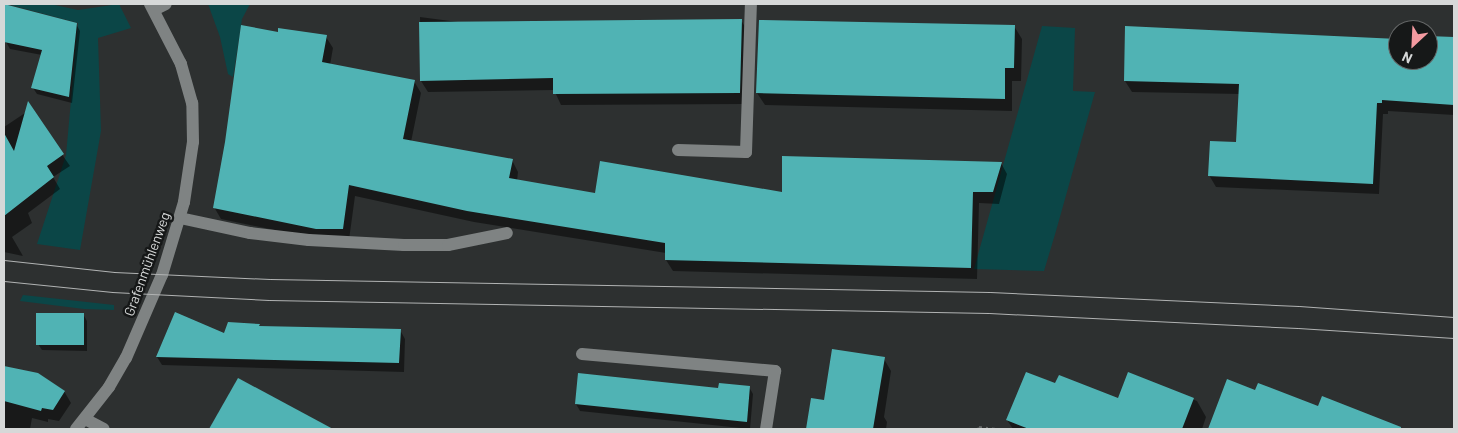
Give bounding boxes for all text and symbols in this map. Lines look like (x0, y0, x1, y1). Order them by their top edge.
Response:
north arrow (1388, 20, 1438, 70)
text: N (1399, 48, 1415, 68)
street label: Grafenmühlenweg (120, 210, 174, 318)

